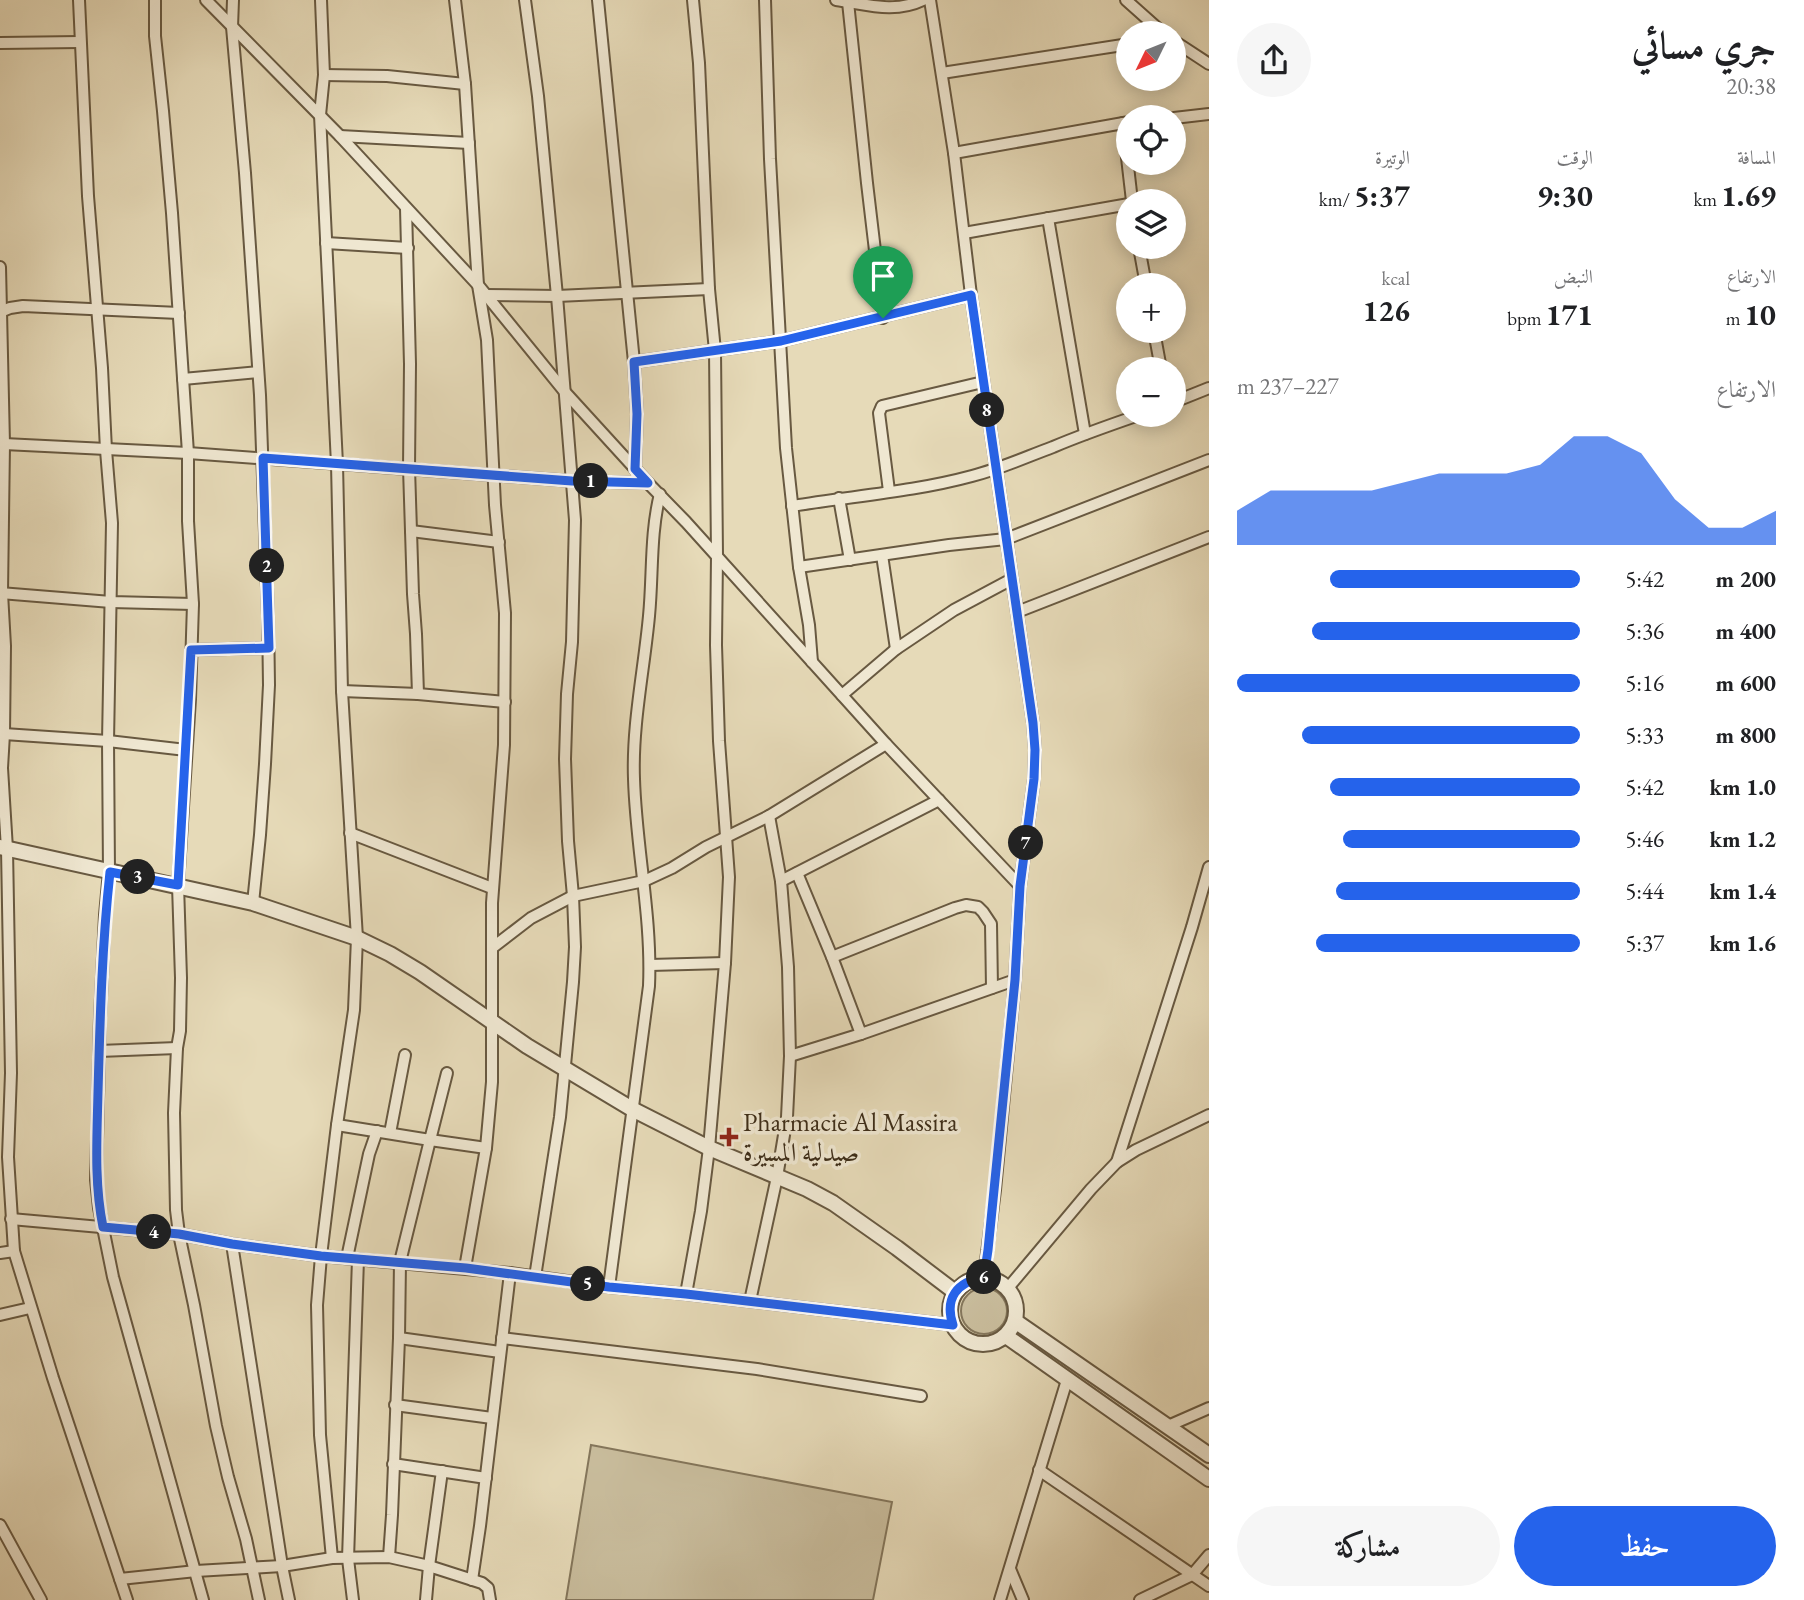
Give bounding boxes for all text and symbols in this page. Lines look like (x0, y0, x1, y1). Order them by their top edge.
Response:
text: جري مسائي (1632, 20, 1776, 69)
north arrow (1116, 21, 1186, 91)
map controls (1116, 21, 1186, 427)
button: share (1237, 23, 1311, 97)
text: 20:38 (1726, 71, 1776, 101)
button: locate (1116, 105, 1186, 175)
text: الوتيرة (1375, 145, 1410, 170)
text: الوقت (1557, 145, 1593, 170)
text: المسافة (1737, 145, 1776, 170)
text: 5:37 (1354, 176, 1410, 215)
text: 9:30 (1537, 176, 1593, 215)
text: 1.69 (1721, 176, 1776, 215)
text: /km (1319, 187, 1354, 212)
text: km (1693, 187, 1721, 212)
button: layers (1116, 189, 1186, 259)
pin (853, 246, 913, 318)
icon: arrive (864, 257, 902, 295)
text: النبض (1554, 264, 1593, 289)
text: الارتفاع (1727, 264, 1776, 289)
text: kcal (1381, 266, 1410, 291)
button: + (1116, 273, 1186, 343)
text: 126 (1362, 291, 1410, 330)
text: 171 (1545, 295, 1593, 334)
text: 10 (1744, 295, 1776, 334)
text: bpm (1507, 306, 1545, 331)
text: m (1726, 306, 1744, 331)
button: − (1116, 357, 1186, 427)
text: 227–237 m (1237, 371, 1338, 401)
text: الارتفاع (1716, 374, 1776, 404)
pin: 8 (970, 392, 1004, 428)
text: 8 (981, 397, 992, 422)
pin: 1 (574, 463, 608, 498)
text: 1 (585, 468, 596, 493)
pin: 2 (250, 548, 284, 584)
text: 2 (261, 553, 272, 578)
text: 5:42 (1625, 564, 1664, 594)
text: 200 m (1715, 564, 1776, 594)
text: 5:36 (1625, 616, 1664, 646)
text: 400 m (1715, 616, 1776, 646)
text: 5:16 (1625, 668, 1664, 698)
text: 600 m (1715, 668, 1776, 698)
text: 5:33 (1625, 720, 1664, 750)
text: 800 m (1715, 720, 1776, 750)
text: 5:42 (1625, 772, 1664, 802)
text: 1.0 km (1709, 772, 1776, 802)
text: 5:46 (1625, 824, 1664, 854)
text: 1.2 km (1709, 824, 1776, 854)
pin: 7 (1009, 826, 1044, 860)
text: 7 (1020, 830, 1031, 855)
pin: 3 (120, 860, 156, 894)
text: 3 (132, 864, 143, 889)
text: 5:44 (1625, 876, 1664, 906)
text: 1.4 km (1709, 876, 1776, 906)
text: 5:37 (1625, 928, 1664, 958)
text: 1.6 km (1709, 928, 1776, 958)
place label: Pharmacie Al Massira صيدلية المسيرة (743, 1105, 958, 1169)
marker: Pharmacie Al Massira صيدلية المسيرة (721, 1129, 737, 1145)
pin: 4 (136, 1214, 172, 1250)
text: 4 (148, 1219, 159, 1244)
pin: 6 (967, 1260, 1002, 1294)
text: 6 (978, 1264, 989, 1289)
pin: 5 (570, 1266, 606, 1302)
text: 5 (582, 1271, 593, 1296)
button: مشاركة (1237, 1506, 1500, 1586)
button: حفظ (1514, 1506, 1776, 1586)

